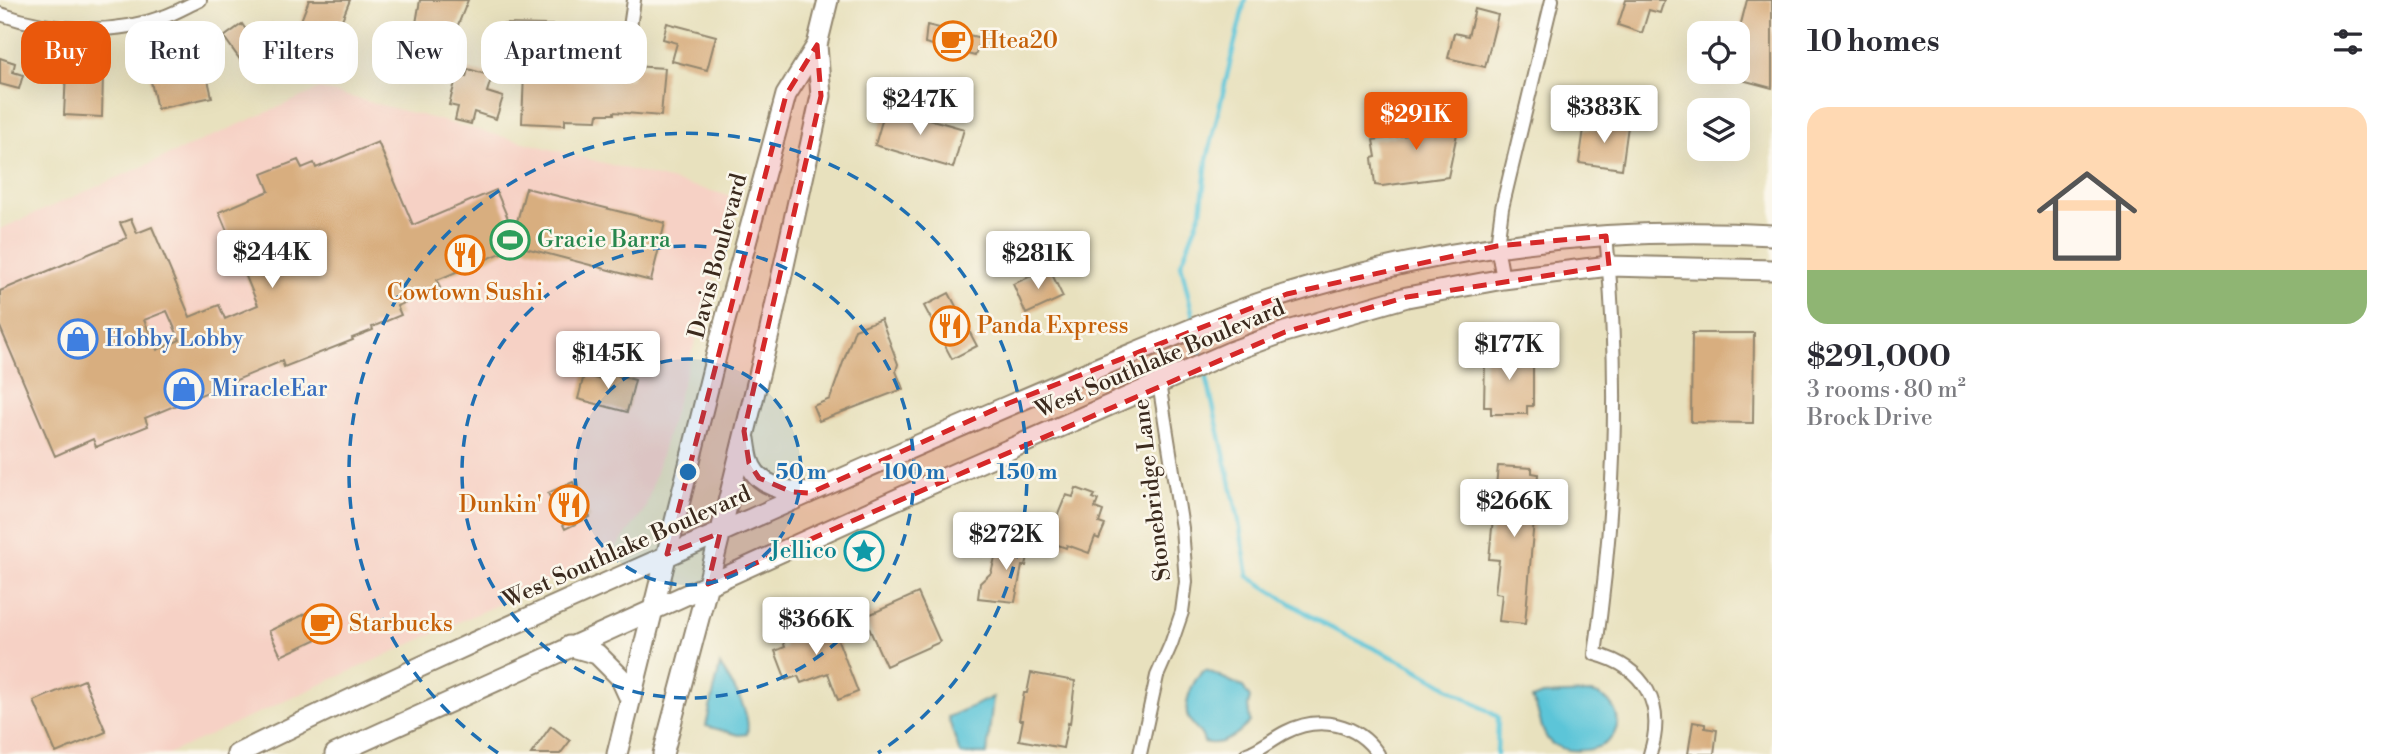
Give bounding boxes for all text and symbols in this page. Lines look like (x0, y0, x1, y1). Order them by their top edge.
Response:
cafe icon: Htea20 (932, 20, 974, 62)
chip: Buy (21, 21, 111, 84)
chip: Rent (125, 21, 225, 84)
chip: Filters (239, 21, 358, 84)
chip: New (372, 21, 467, 84)
chip: Apartment (481, 21, 647, 84)
map controls (1687, 21, 1750, 161)
button: locate (1687, 21, 1750, 84)
text: 10 homes (1807, 23, 1940, 61)
icon: filters (2329, 23, 2367, 61)
place label: Htea20 (980, 27, 1058, 55)
pin: $247K (871, 78, 969, 137)
text: $247K (883, 86, 957, 114)
pin: $383K (1555, 86, 1653, 145)
pin: $291K (1367, 92, 1465, 152)
text: $383K (1567, 94, 1641, 122)
button: layers (1687, 98, 1750, 161)
text: $291K (1380, 101, 1452, 129)
icon: home (2024, 153, 2150, 279)
street label: Davis Boulevard (683, 170, 753, 342)
sports icon: Gracie Barra (489, 219, 531, 261)
place label: Gracie Barra (537, 226, 671, 254)
pin: $244K (223, 230, 321, 290)
pin: $281K (989, 232, 1087, 291)
restaurant icon: Cowtown Sushi (444, 234, 486, 276)
text: $244K (233, 239, 311, 267)
text: $281K (1002, 240, 1074, 268)
place label: Cowtown Sushi (387, 279, 543, 307)
street label: West Southlake Boulevard (1030, 294, 1289, 425)
restaurant icon: Panda Express (929, 305, 971, 347)
place label: Panda Express (977, 312, 1129, 340)
shop icon: Hobby Lobby (57, 318, 99, 360)
pin: $177K (1460, 322, 1558, 382)
place label: Hobby Lobby (105, 325, 244, 353)
text: $177K (1475, 331, 1543, 359)
pin: $145K (559, 332, 657, 391)
text: $291,000 (1807, 338, 1951, 376)
text: $145K (572, 340, 644, 368)
shop icon: MiracleEar (163, 368, 205, 410)
place label: MiracleEar (211, 375, 328, 403)
text: 3 rooms · 80 m² (1807, 376, 1966, 404)
street label: Stonebridge Lane (1127, 397, 1177, 583)
text: Brock Drive (1807, 404, 1933, 432)
centre of rings (676, 460, 700, 484)
text: 50 m (776, 460, 826, 486)
text: 100 m (883, 460, 945, 486)
text: 150 m (997, 460, 1057, 486)
street label: West Southlake Boulevard (498, 480, 755, 615)
pin: $266K (1465, 480, 1563, 539)
restaurant icon: Dunkin' (548, 484, 590, 526)
text: $266K (1476, 488, 1552, 516)
place label: Dunkin' (459, 491, 542, 519)
pin: $272K (957, 512, 1055, 572)
text: $272K (969, 521, 1043, 549)
place icon: Jellico (843, 530, 885, 572)
place label: Jellico (769, 537, 837, 565)
pin: $366K (767, 598, 865, 657)
cafe icon: Starbucks (301, 603, 343, 645)
text: $366K (778, 606, 854, 634)
place label: Starbucks (349, 610, 453, 638)

